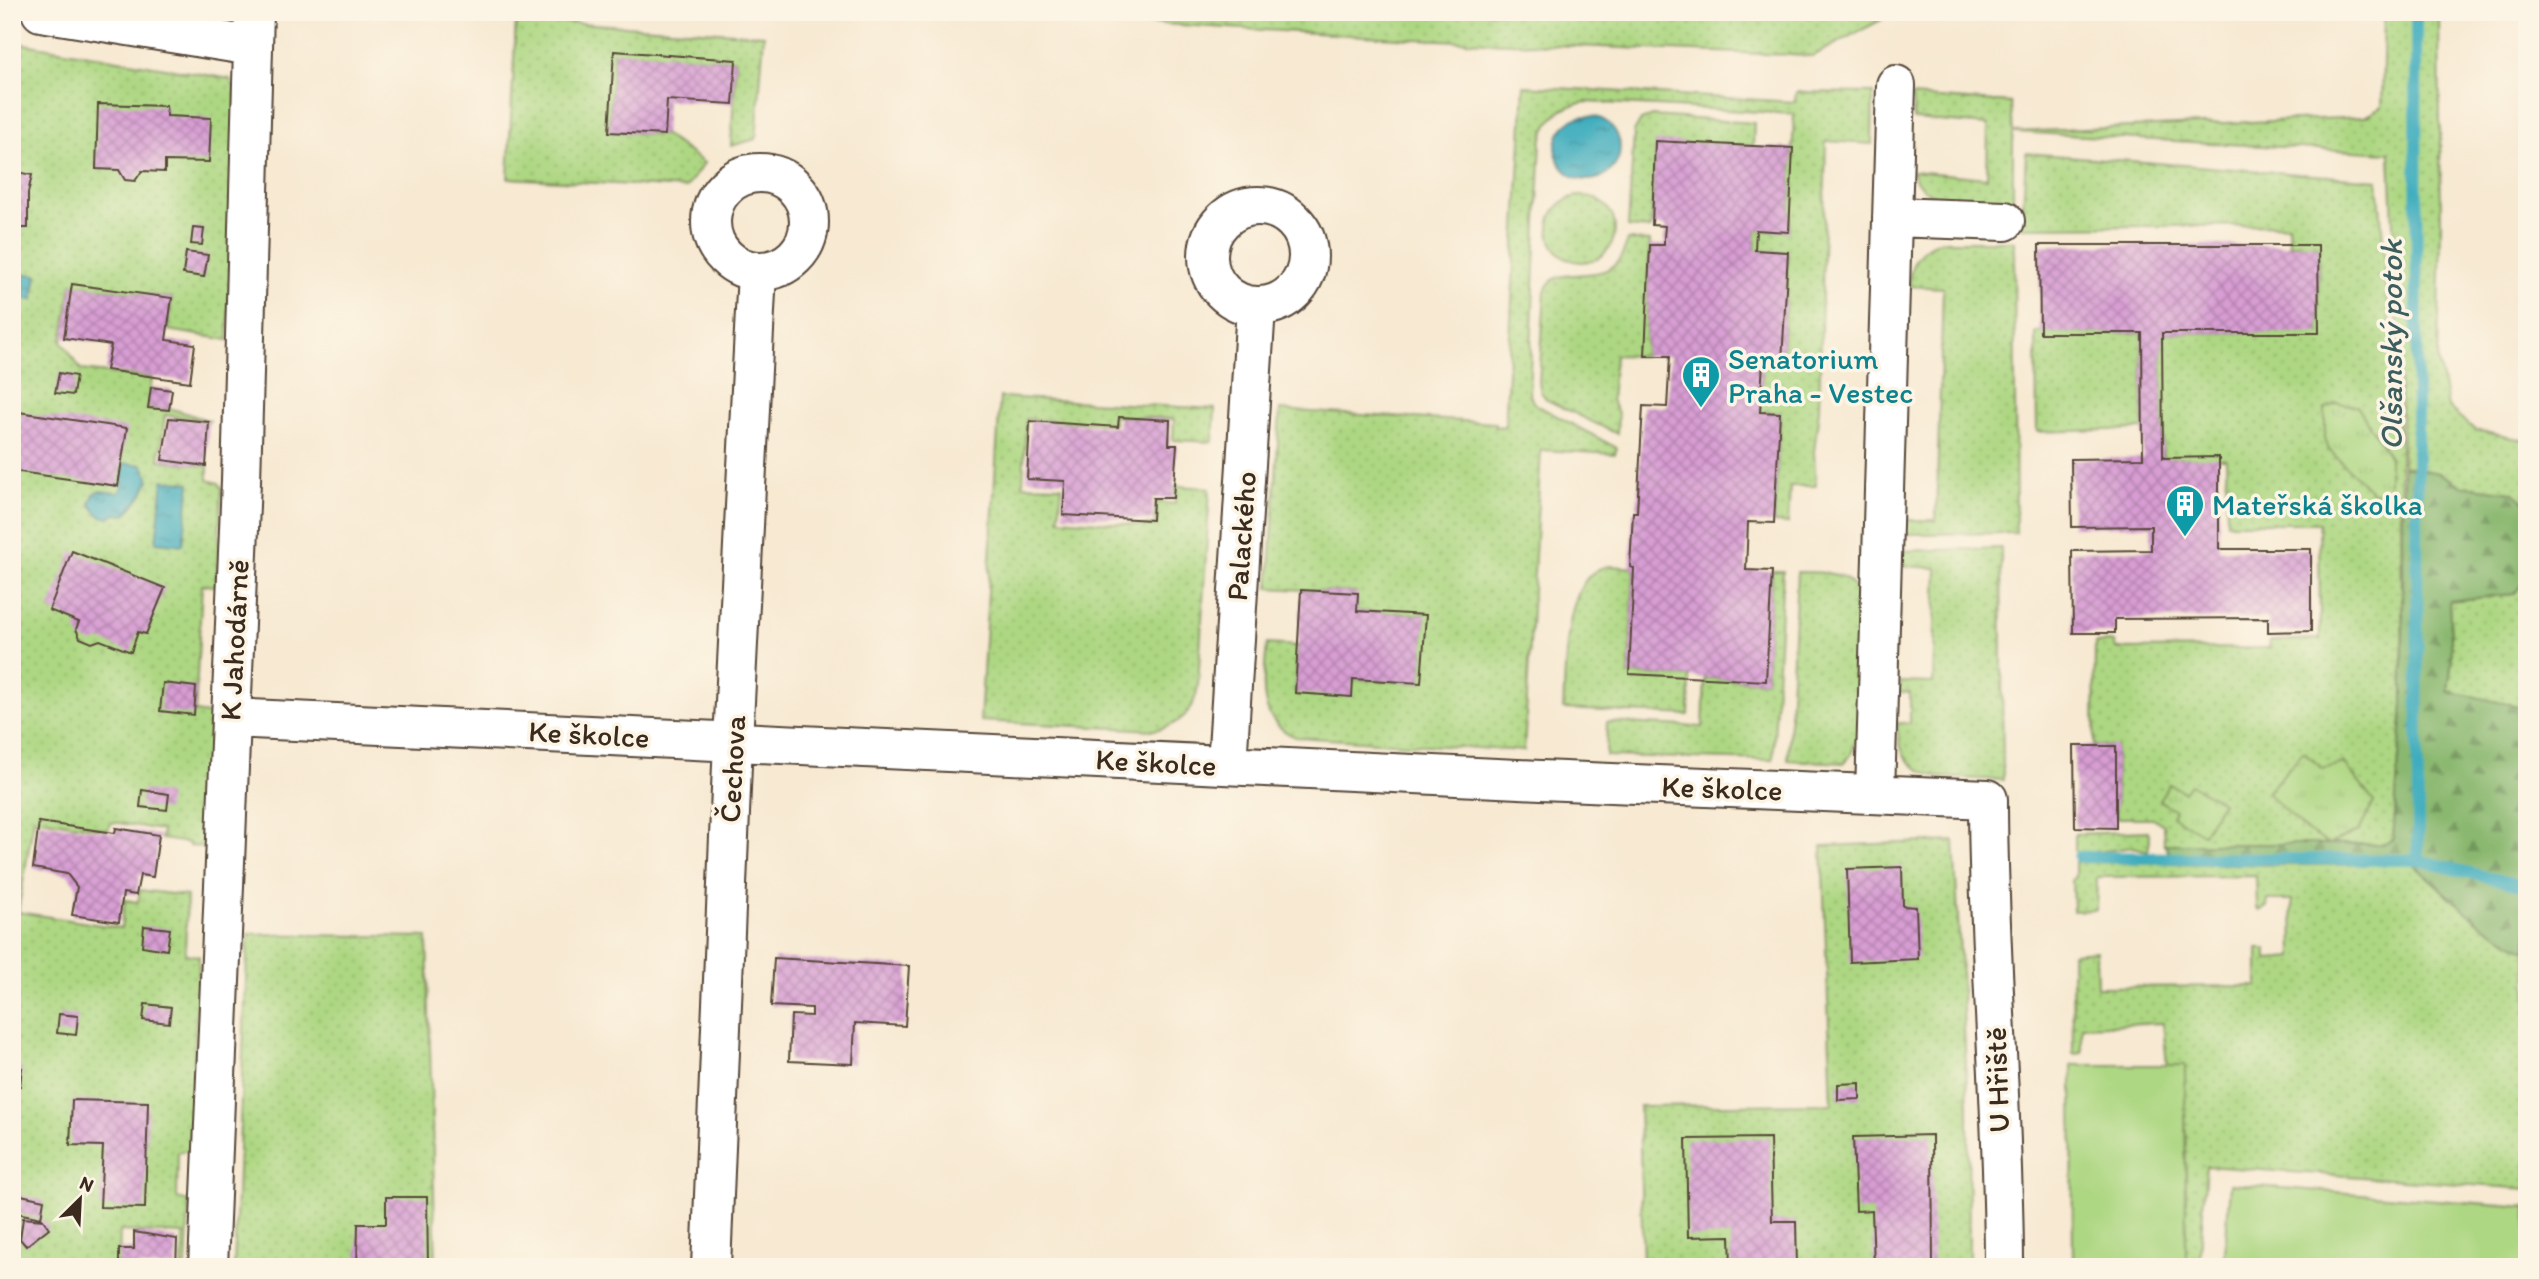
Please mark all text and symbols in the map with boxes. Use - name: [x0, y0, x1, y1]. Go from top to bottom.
- water label: Olšanský potok: [2372, 238, 2410, 450]
- place label: Senatorium Praha - Vestec: [1728, 340, 1913, 411]
- building icon: Senatorium Praha - Vestec: [1680, 354, 1722, 409]
- street label: Palackého: [1218, 470, 1264, 602]
- building icon: Mateřská školka: [2164, 483, 2206, 538]
- place label: Mateřská školka: [2212, 486, 2423, 523]
- street label: K Jahodárně: [211, 558, 257, 722]
- street label: Ke školce: [528, 712, 650, 756]
- street label: Čechova: [711, 714, 753, 824]
- street label: Ke školce: [1095, 740, 1217, 784]
- street label: Ke školce: [1661, 767, 1783, 809]
- street label: U Hřiště: [1977, 1026, 2017, 1134]
- north arrow: [46, 1164, 116, 1234]
- text: N: [76, 1171, 97, 1197]

